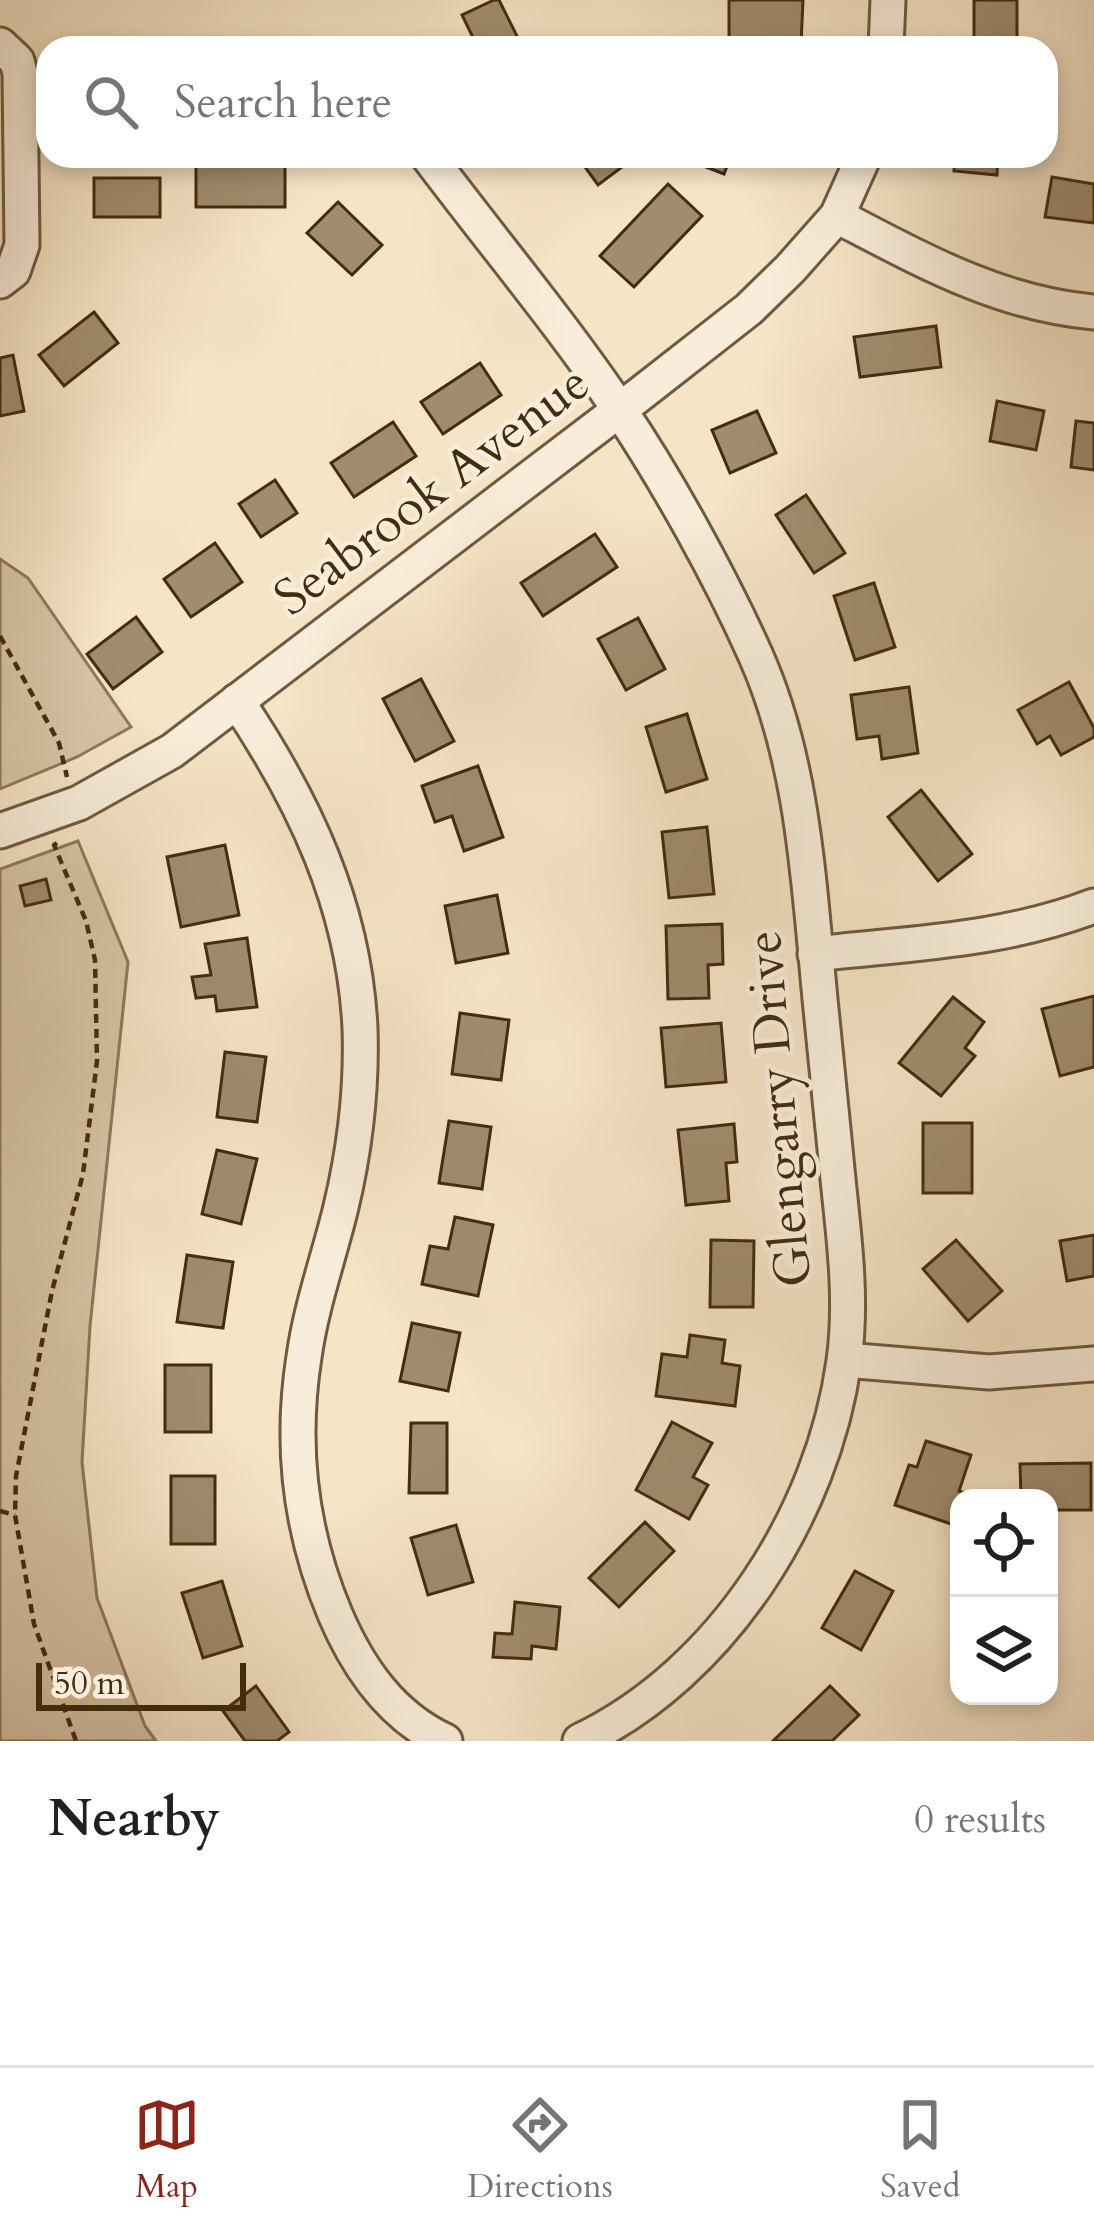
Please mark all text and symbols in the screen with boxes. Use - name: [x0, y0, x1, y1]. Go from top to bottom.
- search box: [36, 36, 1058, 168]
- icon: search: [78, 69, 144, 135]
- text: Search here: [174, 72, 392, 133]
- street label: Seabrook Avenue: [260, 349, 604, 632]
- street label: Glengarry Drive: [729, 928, 829, 1290]
- map controls: [950, 1489, 1058, 1705]
- button: locate: [950, 1489, 1058, 1597]
- button: layers: [950, 1597, 1058, 1705]
- scale bar: [36, 1657, 246, 1710]
- text: 50 m: [54, 1661, 125, 1706]
- text: Nearby: [48, 1784, 220, 1854]
- text: 0 results: [914, 1793, 1046, 1846]
- tab: Map: [134, 2092, 200, 2209]
- tab: Directions: [467, 2092, 613, 2209]
- tab: Saved: [880, 2092, 960, 2209]

